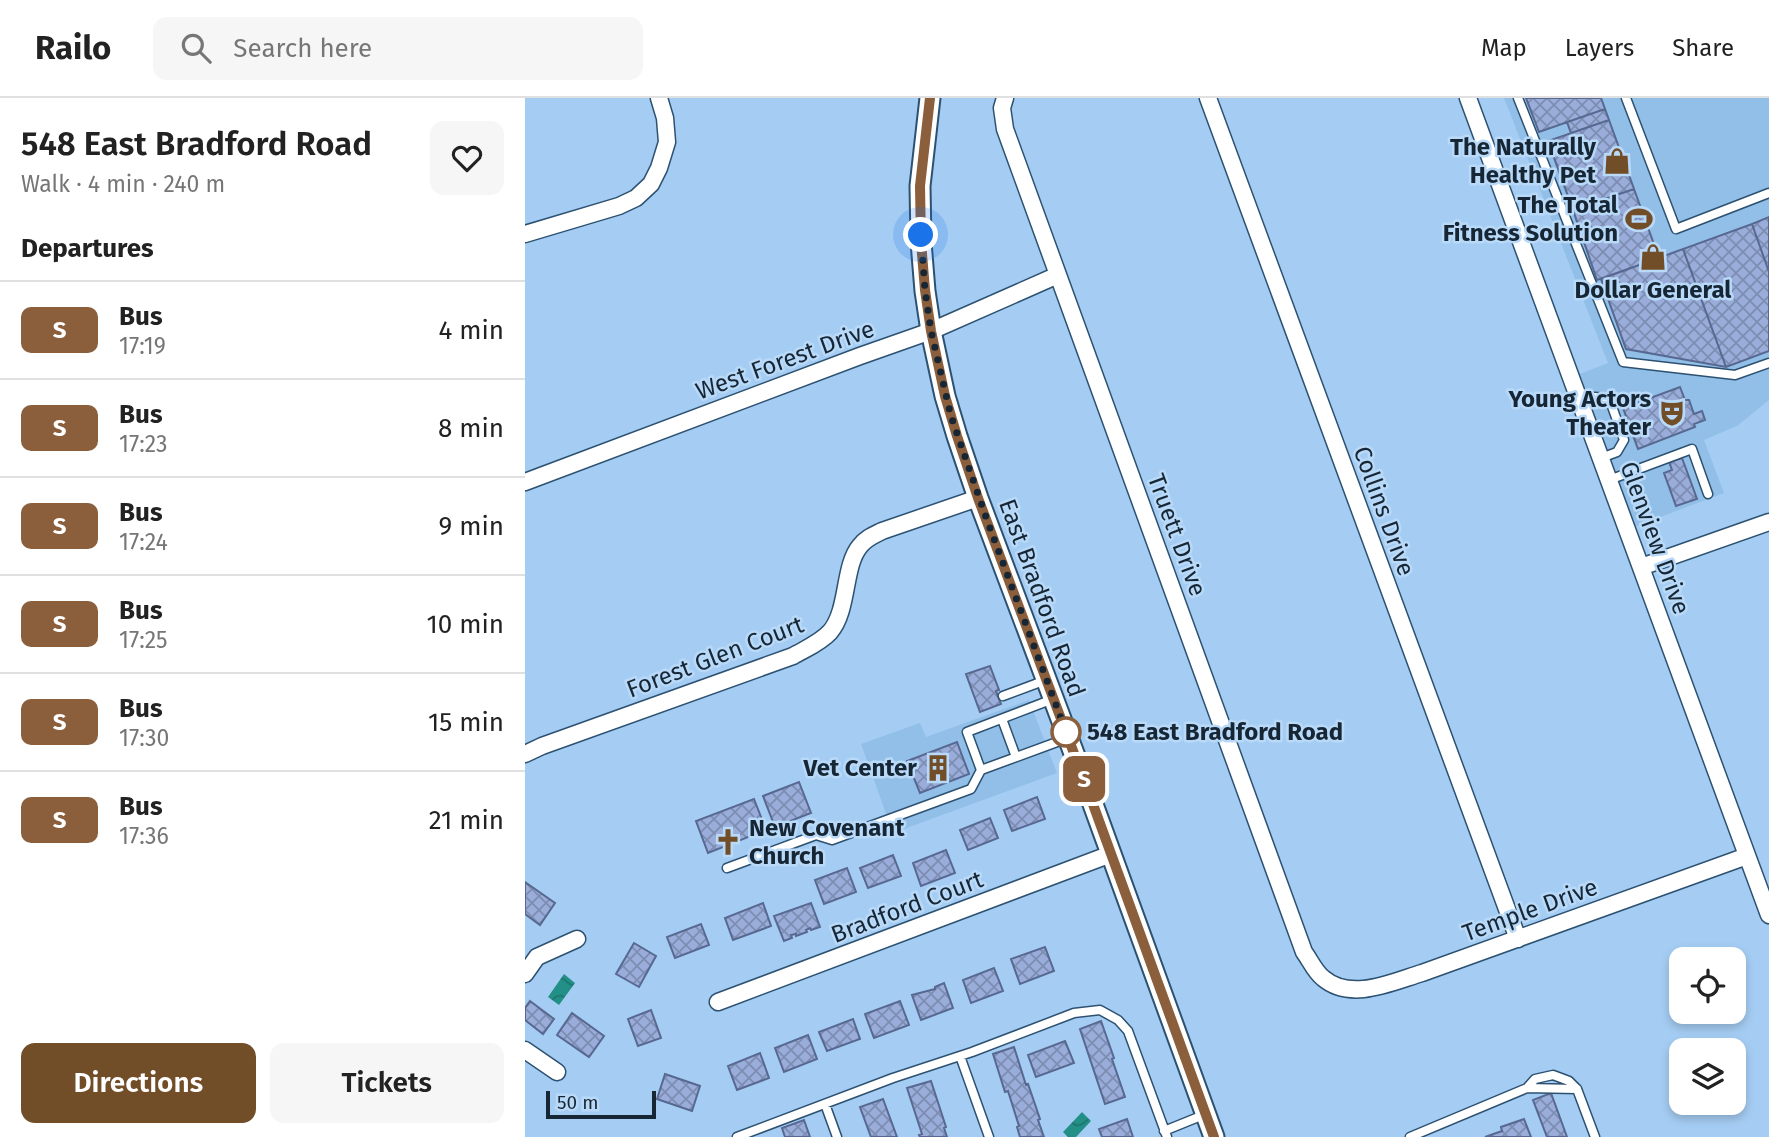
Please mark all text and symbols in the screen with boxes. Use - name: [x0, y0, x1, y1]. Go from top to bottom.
- search box: [153, 17, 643, 80]
- text: Railo: [35, 28, 111, 68]
- icon: search: [177, 29, 215, 67]
- text: Search here: [233, 33, 372, 64]
- text: Map: [1481, 34, 1527, 62]
- text: Layers: [1565, 34, 1634, 62]
- text: Share: [1672, 34, 1734, 62]
- button: heart: [430, 121, 504, 195]
- text: 548 East Bradford Road: [21, 124, 372, 164]
- place label: The Naturally Healthy Pet: [1450, 133, 1597, 189]
- shop icon: The Naturally Healthy Pet: [1602, 146, 1632, 176]
- text: Walk · 4 min · 240 m: [21, 170, 225, 198]
- place label: The Total Fitness Solution: [1443, 191, 1619, 247]
- sports icon: The Total Fitness Solution: [1624, 204, 1654, 234]
- your location: [903, 217, 938, 252]
- text: Departures: [21, 233, 154, 264]
- shop icon: Dollar General: [1638, 242, 1668, 272]
- place label: Dollar General: [1575, 276, 1732, 304]
- text: Bus: [119, 301, 162, 332]
- text: 4 min: [438, 315, 504, 346]
- street label: West Forest Drive: [692, 315, 878, 405]
- text: S: [53, 316, 66, 344]
- text: 17:19: [119, 332, 166, 360]
- place label: Young Actors Theater: [1507, 385, 1651, 441]
- theatre icon: Young Actors Theater: [1657, 398, 1687, 428]
- text: Bus: [119, 399, 162, 430]
- text: 8 min: [438, 413, 504, 444]
- text: S: [53, 414, 66, 442]
- text: 17:23: [119, 430, 167, 458]
- street label: Collins Drive: [1348, 442, 1420, 580]
- street label: Glenview Drive: [1614, 458, 1696, 618]
- street label: Truett Drive: [1142, 470, 1212, 600]
- street label: East Bradford Road: [993, 495, 1091, 701]
- text: Bus: [119, 497, 162, 528]
- text: 9 min: [439, 511, 504, 542]
- text: S: [53, 512, 66, 540]
- text: 17:24: [119, 528, 168, 556]
- text: Bus: [119, 595, 162, 626]
- text: 10 min: [426, 609, 504, 640]
- text: S: [53, 610, 66, 638]
- street label: Forest Glen Court: [623, 610, 808, 704]
- text: 17:25: [119, 626, 168, 654]
- text: Bus: [119, 693, 162, 724]
- text: 15 min: [428, 707, 504, 738]
- text: S: [53, 708, 66, 736]
- marker: 548 East Bradford Road: [1051, 717, 1081, 747]
- place label: 548 East Bradford Road: [1087, 718, 1343, 746]
- text: 17:30: [119, 724, 169, 752]
- building icon: Vet Center: [923, 753, 953, 783]
- place label: Vet Center: [803, 754, 917, 782]
- line badge: S: [1061, 756, 1107, 802]
- text: S: [1077, 765, 1091, 793]
- text: Bus: [119, 791, 162, 822]
- text: 21 min: [429, 805, 504, 836]
- text: S: [53, 806, 66, 834]
- place label: New Covenant Church: [749, 814, 905, 870]
- text: 17:36: [119, 822, 169, 850]
- church icon: New Covenant Church: [713, 827, 743, 857]
- street label: Bradford Court: [827, 865, 987, 949]
- street label: Temple Drive: [1459, 873, 1601, 947]
- map controls: [1669, 947, 1746, 1115]
- button: locate: [1669, 947, 1746, 1024]
- button: layers: [1669, 1038, 1746, 1115]
- button: Directions: [21, 1043, 256, 1123]
- button: Tickets: [270, 1043, 504, 1123]
- scale bar: [546, 1088, 656, 1120]
- text: 50 m: [557, 1091, 598, 1114]

